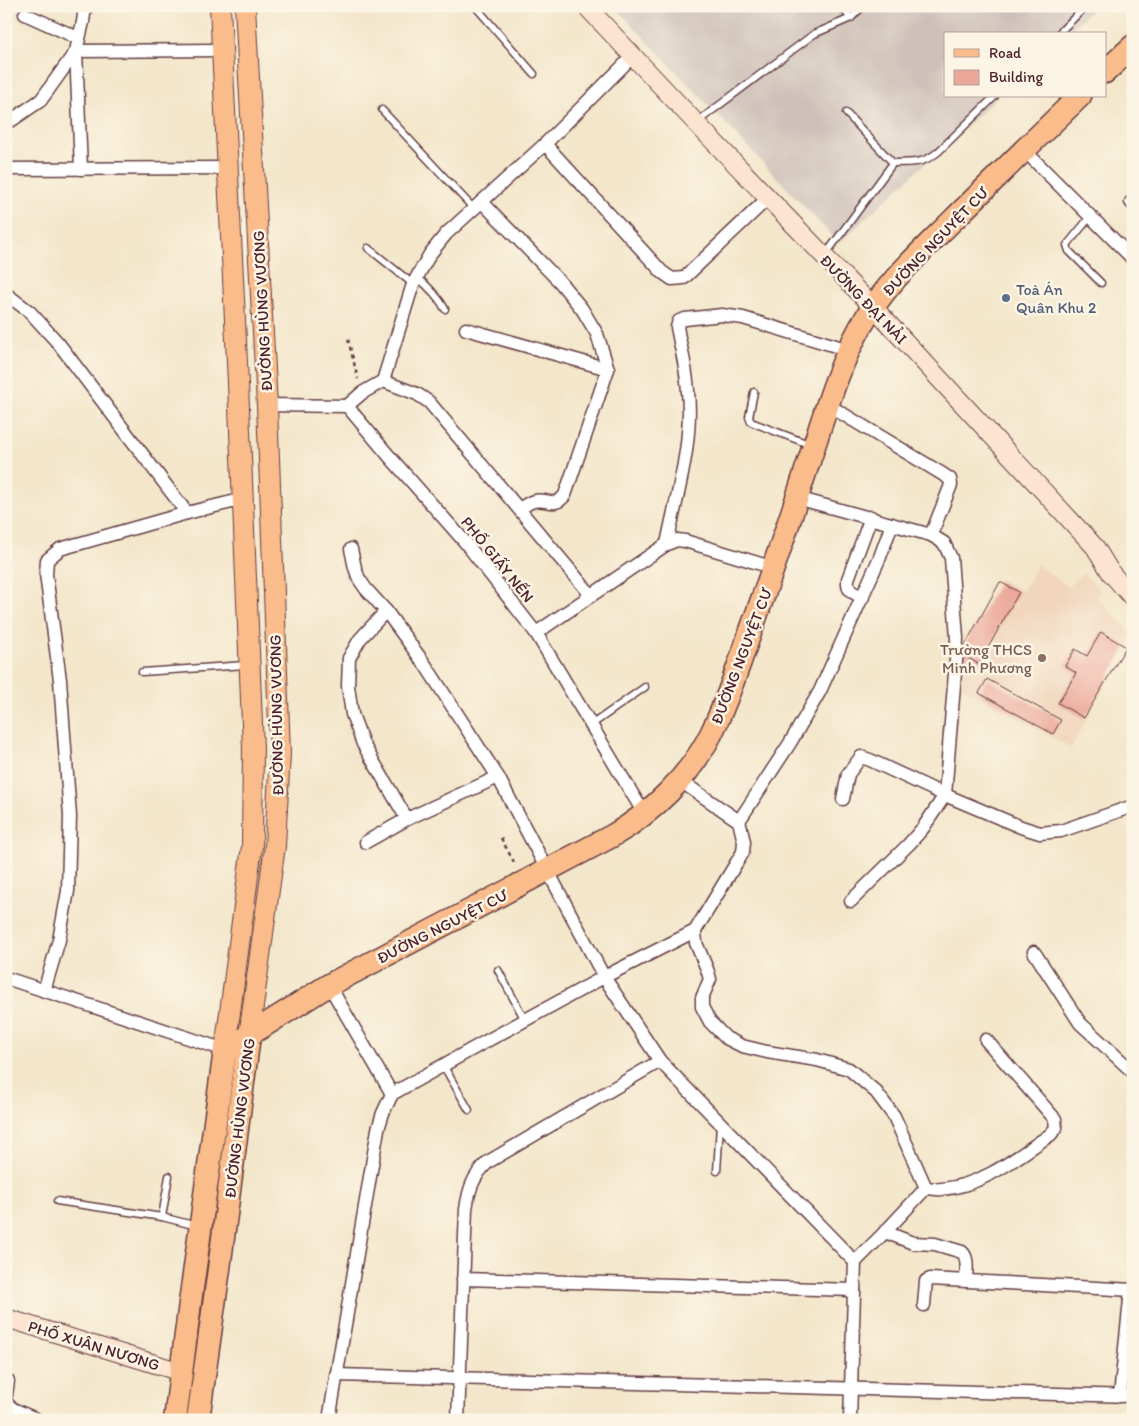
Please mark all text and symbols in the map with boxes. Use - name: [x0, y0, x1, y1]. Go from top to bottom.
- legend: [944, 32, 1106, 98]
- text: Road: [989, 44, 1022, 62]
- text: Building: [989, 68, 1043, 86]
- street label: ĐƯỜNG NGUYỆT CƯ: [878, 183, 993, 300]
- street label: ĐƯỜNG HÙNG VƯƠNG: [249, 230, 276, 392]
- street label: ĐƯỜNG ĐẠI NẢI: [816, 251, 911, 348]
- place label: Toà Án Quân Khu 2: [1016, 280, 1097, 317]
- marker: Toà Án Quân Khu 2: [1000, 292, 1012, 304]
- street label: PHỐ GIẤY NẾN: [457, 513, 538, 606]
- street label: ĐƯỜNG NGUYỆT CƯ: [707, 585, 776, 727]
- street label: ĐƯỜNG HÙNG VƯƠNG: [266, 634, 287, 796]
- place label: Trường THCS Minh Phương: [940, 640, 1033, 677]
- marker: Trường THCS Minh Phương: [1036, 652, 1048, 664]
- street label: ĐƯỜNG NGUYỆT CƯ: [374, 885, 511, 968]
- street label: ĐƯỜNG HÙNG VƯƠNG: [220, 1037, 259, 1199]
- street label: PHỐ XUÂN NƯƠNG: [26, 1316, 162, 1375]

